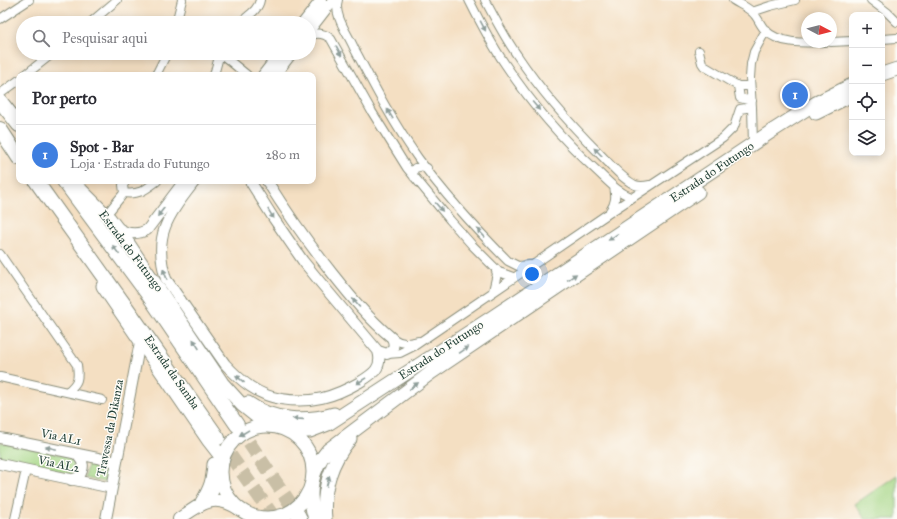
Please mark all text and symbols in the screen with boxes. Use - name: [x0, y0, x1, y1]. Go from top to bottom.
- north arrow: [801, 12, 837, 48]
- map controls: [849, 12, 885, 156]
- button: +: [849, 12, 885, 48]
- search box: [16, 16, 316, 60]
- one-way arrow: [480, 20, 486, 32]
- icon: search: [30, 27, 52, 49]
- text: Pesquisar aqui: [62, 29, 148, 47]
- one-way arrow: [336, 46, 342, 57]
- button: −: [849, 48, 885, 84]
- pin: 1: [782, 80, 808, 110]
- button: locate: [849, 84, 885, 120]
- text: Por perto: [32, 88, 97, 109]
- one-way arrow: [532, 101, 541, 111]
- one-way arrow: [386, 108, 393, 120]
- button: layers: [849, 120, 885, 156]
- text: Spot - Bar: [70, 138, 134, 156]
- street label: Estrada do Futungo: [667, 139, 757, 206]
- text: 1: [42, 147, 48, 163]
- text: 280 m: [265, 147, 300, 163]
- one-way arrow: [593, 147, 603, 157]
- text: Loja · Estrada do Futungo: [70, 156, 210, 172]
- one-way arrow: [434, 202, 443, 213]
- one-way arrow: [157, 207, 165, 218]
- street label: Estrada do Futungo: [95, 208, 166, 295]
- one-way arrow: [267, 209, 275, 219]
- one-way arrow: [477, 228, 486, 238]
- one-way arrow: [608, 233, 618, 241]
- one-way arrow: [111, 245, 120, 256]
- your location: [522, 264, 542, 284]
- one-way arrow: [162, 268, 168, 280]
- one-way arrow: [567, 273, 577, 281]
- one-way arrow: [351, 297, 360, 308]
- street label: Estrada do Futungo: [396, 317, 487, 383]
- street label: Estrada da Samba: [141, 332, 203, 412]
- one-way arrow: [192, 338, 199, 350]
- one-way arrow: [459, 347, 470, 354]
- one-way arrow: [235, 375, 246, 384]
- street label: Travessa da Dikanza: [94, 377, 126, 478]
- one-way arrow: [356, 377, 366, 385]
- one-way arrow: [408, 382, 419, 390]
- one-way arrow: [292, 415, 304, 422]
- street label: Via AL1: [39, 426, 83, 448]
- one-way arrow: [238, 429, 250, 436]
- one-way arrow: [45, 445, 58, 451]
- street label: Via AL2: [36, 453, 81, 475]
- one-way arrow: [325, 474, 331, 486]

